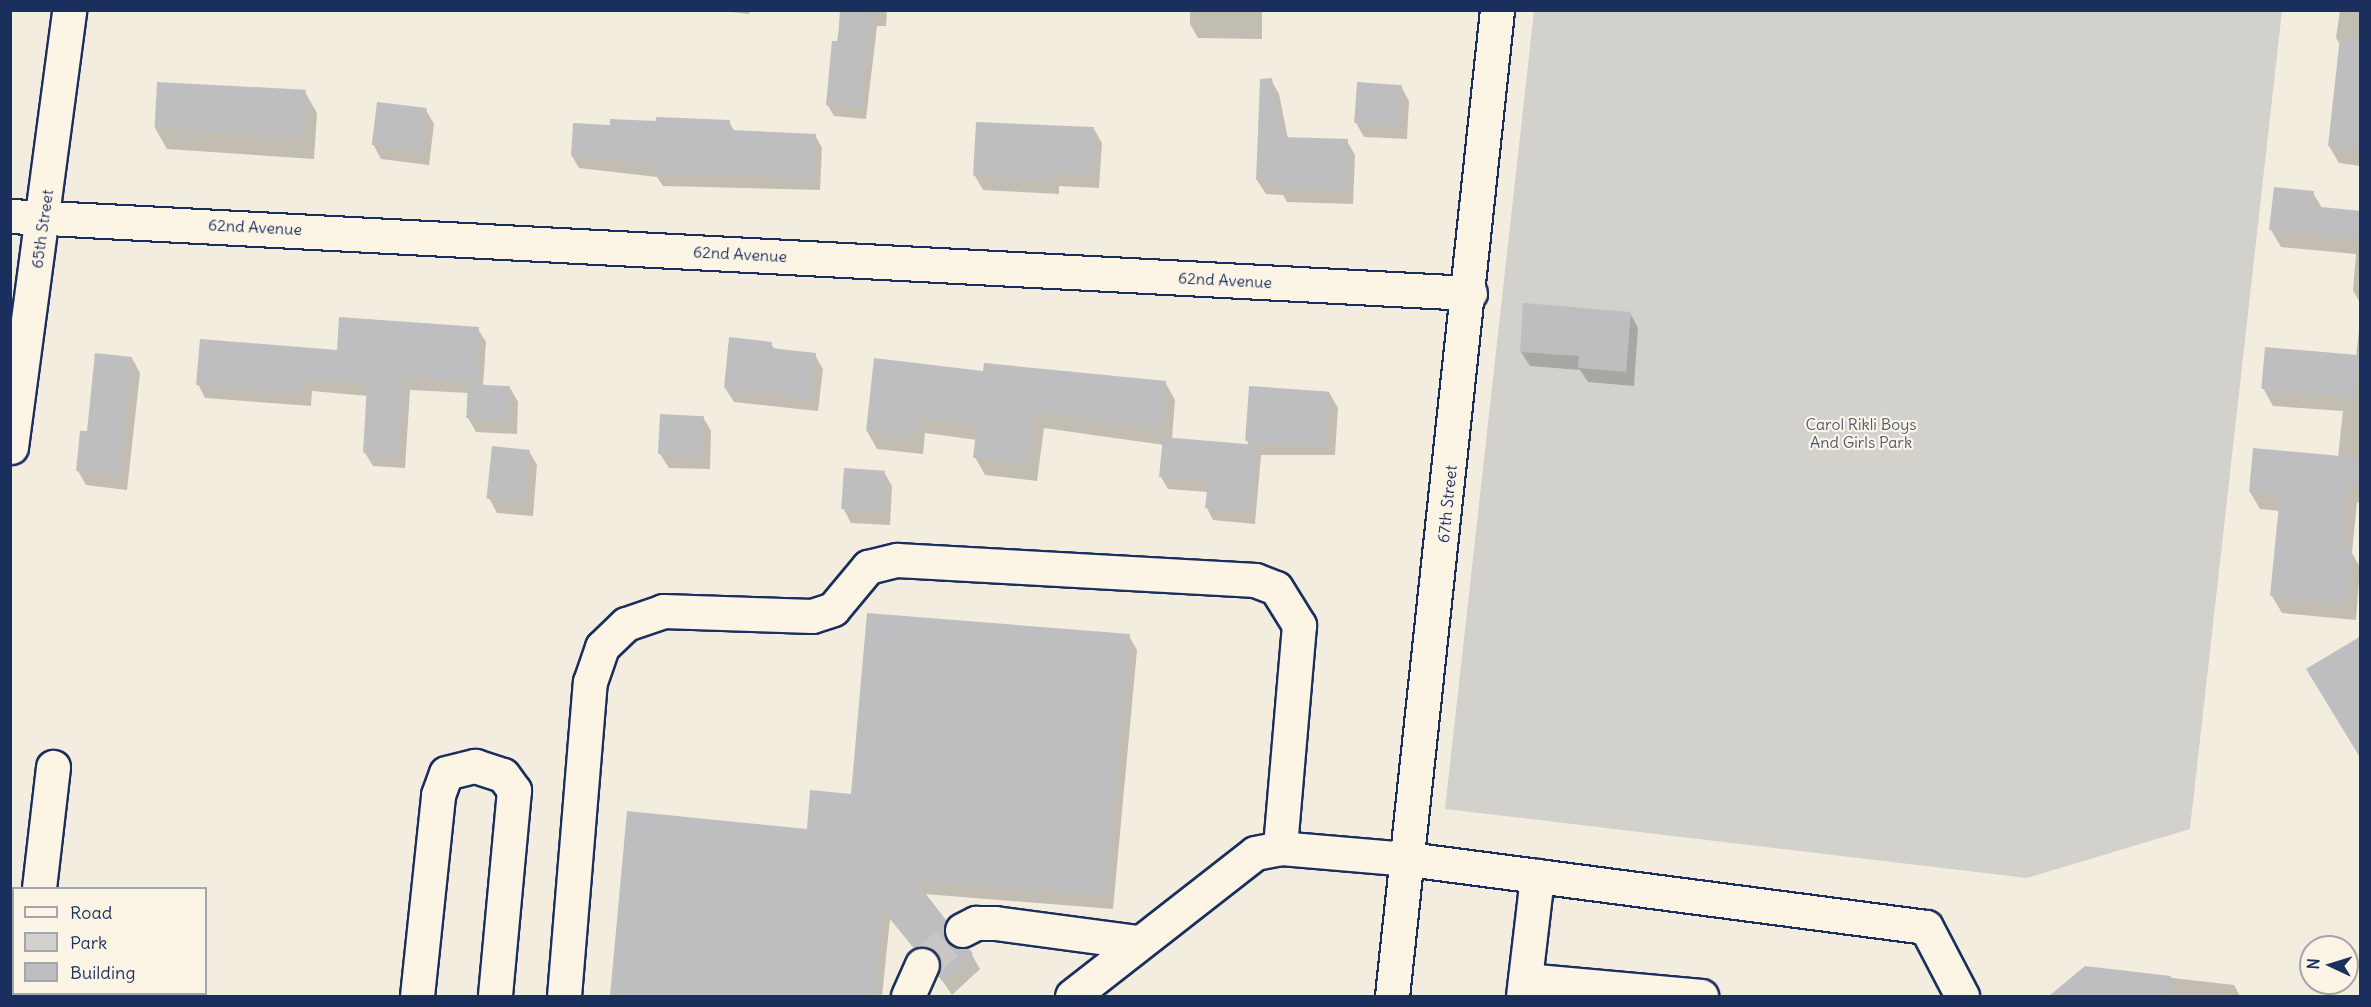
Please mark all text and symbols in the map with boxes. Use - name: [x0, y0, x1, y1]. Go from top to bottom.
- street label: 65th Street: [27, 188, 57, 270]
- street label: 62nd Avenue: [208, 215, 302, 239]
- street label: 62nd Avenue: [693, 242, 787, 266]
- street label: 62nd Avenue: [1178, 268, 1272, 292]
- park label: Carol Rikli Boys And Girls Park: [1805, 414, 1917, 452]
- street label: 67th Street: [1433, 464, 1461, 544]
- legend: [12, 887, 207, 995]
- text: Road: [70, 901, 112, 924]
- text: Park: [70, 931, 107, 954]
- north arrow: [2299, 935, 2359, 995]
- text: N: [2303, 958, 2323, 970]
- text: Building: [70, 961, 135, 984]

